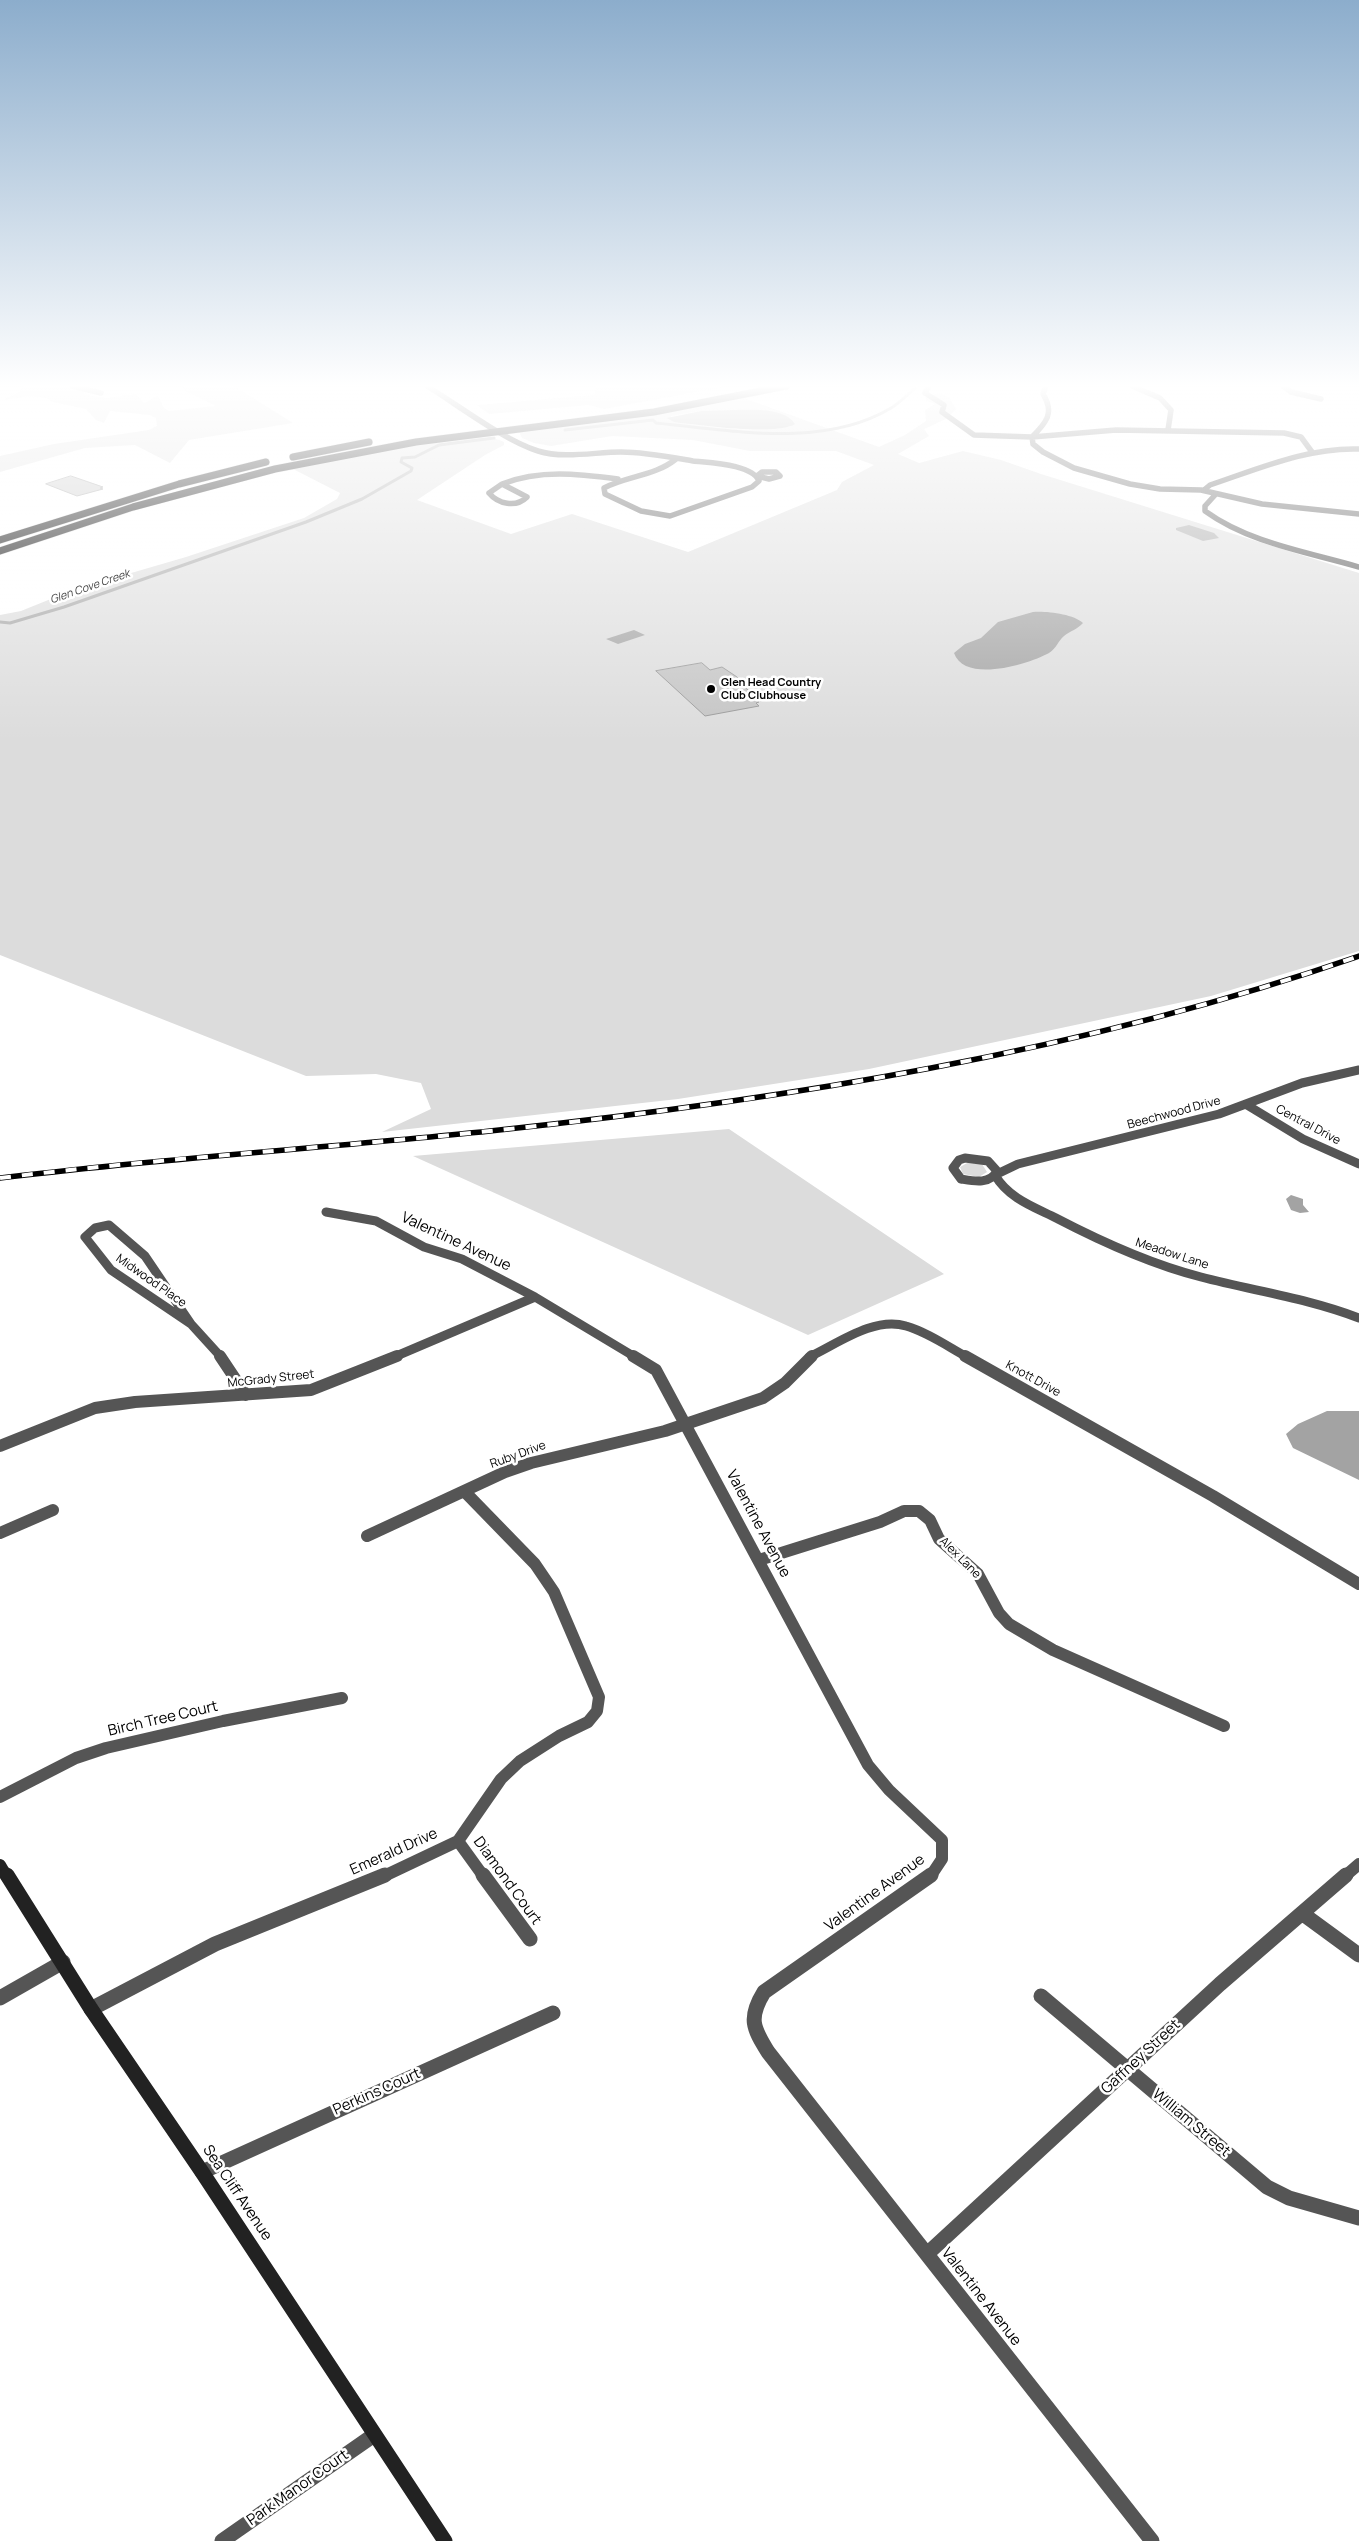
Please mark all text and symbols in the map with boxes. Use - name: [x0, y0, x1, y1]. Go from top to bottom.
- water label: Glen Cove Creek: [48, 567, 132, 607]
- place label: Glen Head Country Club Clubhouse: [721, 676, 821, 702]
- marker: Glen Head Country Club Clubhouse: [705, 683, 717, 695]
- street label: Beechwood Drive: [1126, 1094, 1222, 1132]
- street label: Central Drive: [1273, 1102, 1343, 1148]
- street label: Valentine Avenue: [398, 1209, 514, 1275]
- street label: Meadow Lane: [1134, 1235, 1210, 1273]
- street label: Midwood Place: [113, 1251, 189, 1311]
- street label: Knott Drive: [1003, 1358, 1063, 1400]
- street label: McGrady Street: [227, 1367, 315, 1391]
- street label: Ruby Drive: [488, 1438, 548, 1472]
- street label: Valentine Avenue: [722, 1467, 794, 1581]
- street label: Alex Lane: [936, 1534, 984, 1582]
- street label: Birch Tree Court: [106, 1698, 220, 1740]
- street label: Emerald Drive: [347, 1825, 441, 1879]
- street label: Diamond Court: [469, 1834, 545, 1928]
- street label: Valentine Avenue: [822, 1851, 928, 1935]
- street label: Gaffney Street: [1098, 2016, 1184, 2098]
- street label: Perkins Court: [330, 2065, 424, 2119]
- street label: William Street: [1149, 2085, 1233, 2161]
- street label: Sea Cliff Avenue: [198, 2142, 276, 2244]
- street label: Valentine Avenue: [937, 2245, 1025, 2349]
- street label: Park Manor Court: [244, 2446, 352, 2530]

